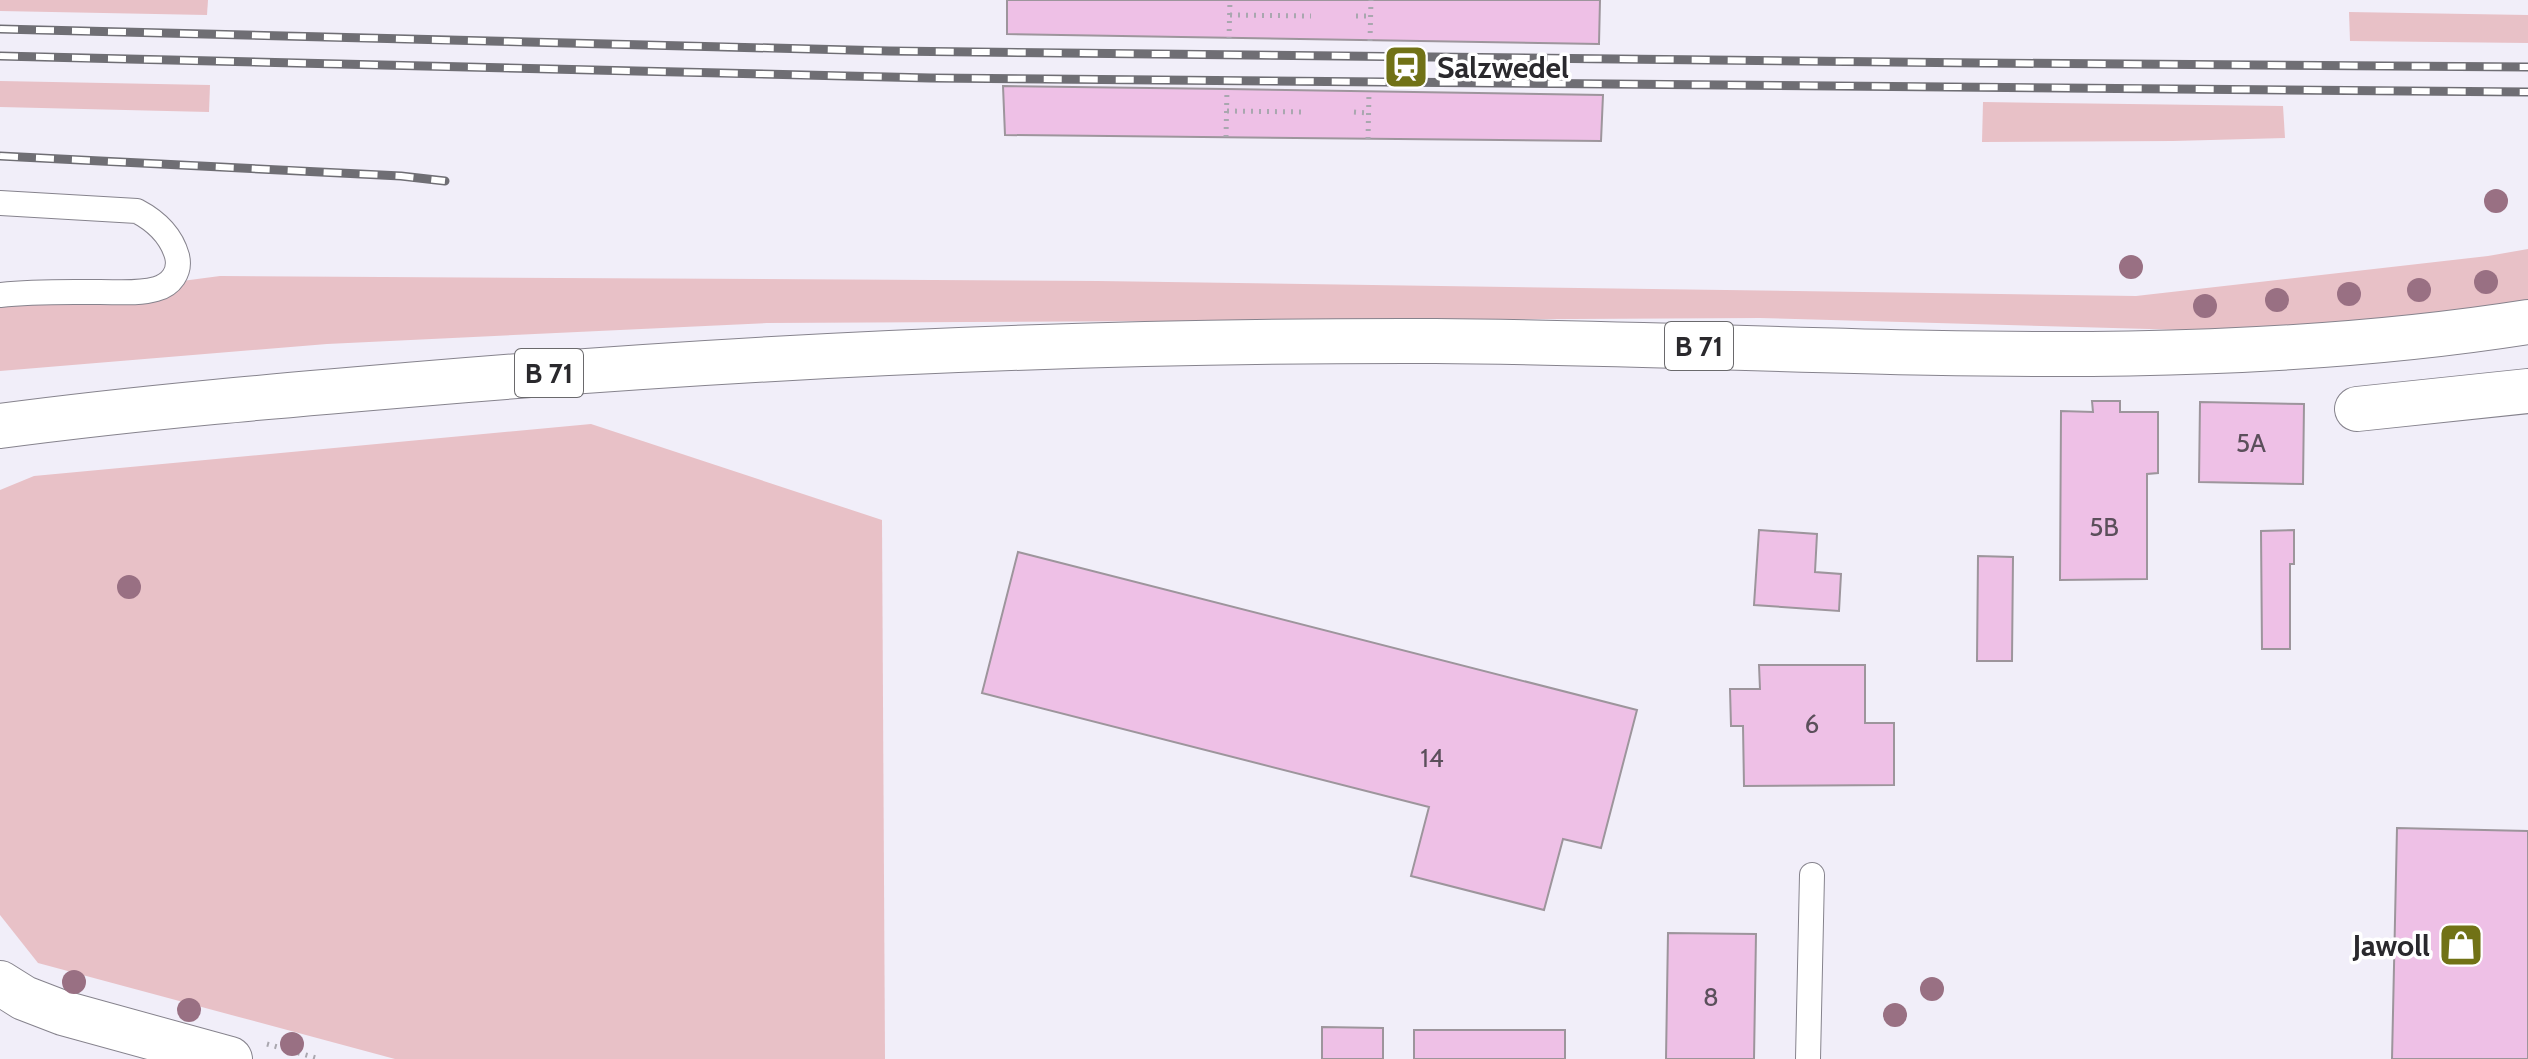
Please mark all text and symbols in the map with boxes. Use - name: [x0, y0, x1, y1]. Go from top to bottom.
- station icon: Salzwedel: [1382, 43, 1430, 91]
- place label: Salzwedel: [1437, 49, 1569, 86]
- road number: B 71: [1665, 322, 1733, 370]
- road number: B 71: [515, 349, 583, 397]
- house number: 5A: [2236, 427, 2266, 459]
- house number: 5B: [2089, 511, 2119, 543]
- house number: 6: [1805, 708, 1819, 740]
- house number: 14: [1420, 742, 1444, 774]
- shop icon: Jawoll: [2437, 921, 2485, 969]
- place label: Jawoll: [2352, 927, 2430, 964]
- house number: 8: [1703, 981, 1719, 1013]

